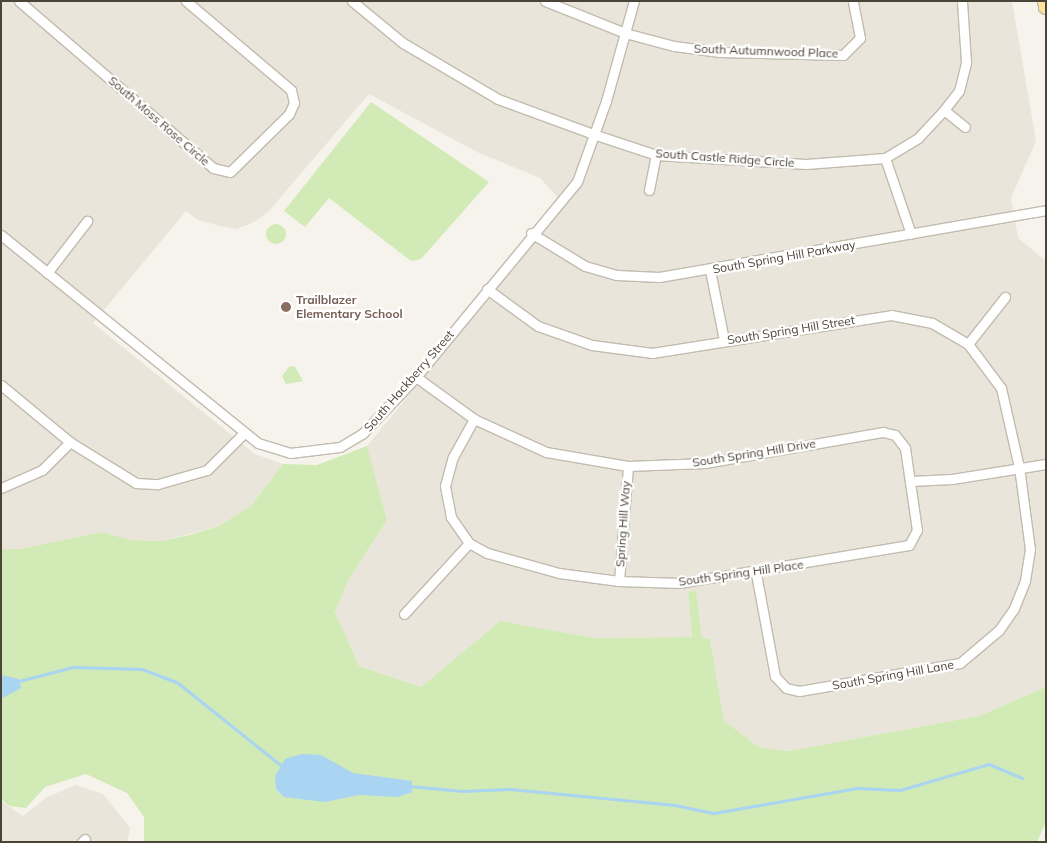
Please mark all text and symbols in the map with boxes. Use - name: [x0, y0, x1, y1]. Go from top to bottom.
- street label: South Autumnwood Place: [694, 41, 838, 61]
- street label: South Moss Rose Circle: [106, 73, 212, 169]
- street label: South Castle Ridge Circle: [655, 146, 795, 170]
- street label: South Spring Hill Parkway: [712, 237, 856, 277]
- place label: Trailblazer Elementary School: [296, 293, 403, 321]
- marker: Trailblazer Elementary School: [280, 301, 292, 313]
- street label: South Spring Hill Street: [726, 313, 856, 347]
- street label: South Hackberry Street: [361, 327, 457, 435]
- street label: South Spring Hill Drive: [691, 436, 817, 470]
- street label: Spring Hill Way: [613, 480, 633, 568]
- street label: South Spring Hill Place: [678, 557, 804, 589]
- street label: South Spring Hill Lane: [831, 657, 955, 693]

